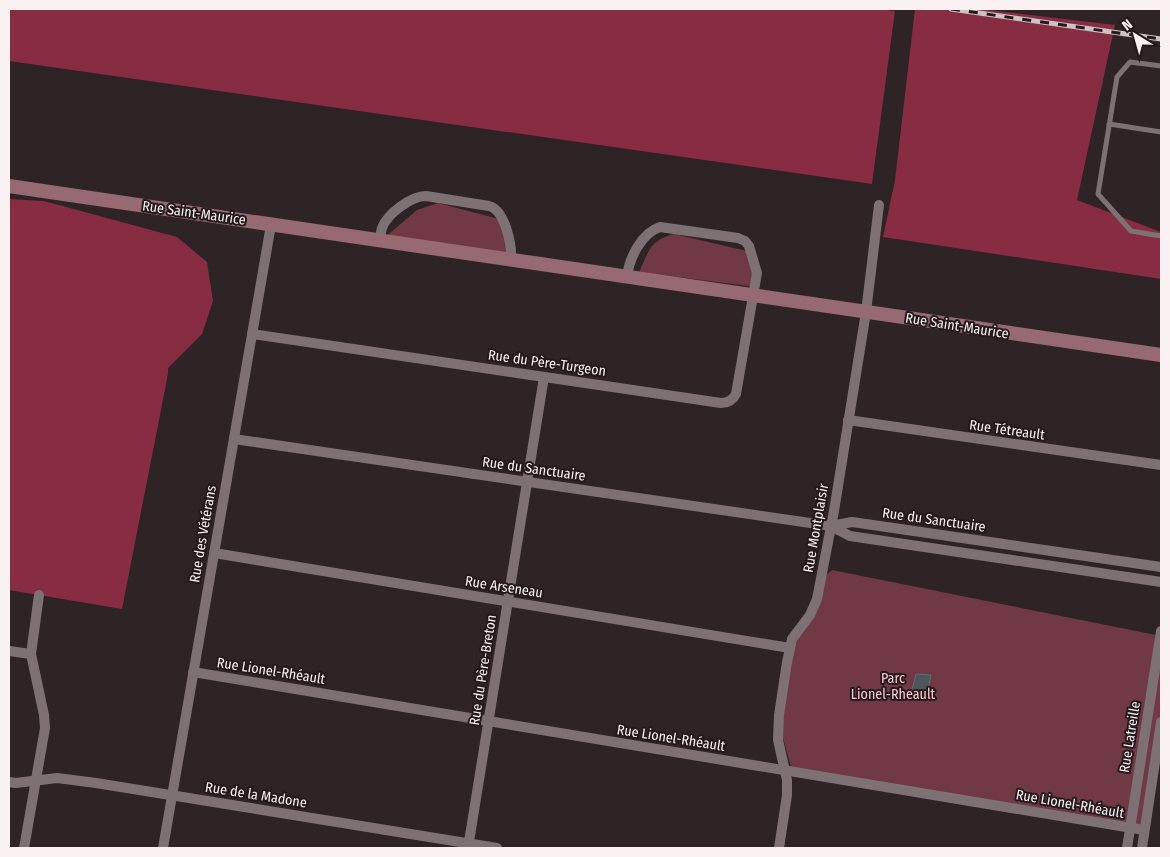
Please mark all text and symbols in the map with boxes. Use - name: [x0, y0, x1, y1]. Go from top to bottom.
- north arrow: [1110, 10, 1160, 60]
- text: N: [1119, 16, 1136, 34]
- street label: Rue Saint-Maurice: [141, 197, 247, 229]
- street label: Rue Saint-Maurice: [904, 309, 1010, 343]
- street label: Rue du Père-Turgeon: [487, 346, 607, 380]
- street label: Rue Tétreault: [968, 416, 1046, 444]
- street label: Rue du Sanctuaire: [481, 453, 587, 485]
- street label: Rue Montplaisir: [800, 482, 832, 574]
- street label: Rue des Vétérans: [186, 484, 220, 584]
- street label: Rue du Sanctuaire: [881, 504, 987, 536]
- street label: Rue Arseneau: [464, 572, 544, 602]
- street label: Rue du Père-Breton: [466, 613, 500, 727]
- street label: Rue Lionel-Rhéault: [216, 654, 327, 688]
- park label: Parc Lionel-Rheault: [851, 670, 936, 703]
- street label: Rue Latreille: [1116, 700, 1144, 774]
- street label: Rue Lionel-Rhéault: [616, 721, 727, 755]
- street label: Rue de la Madone: [204, 779, 308, 811]
- street label: Rue Lionel-Rhéault: [1015, 786, 1126, 822]

